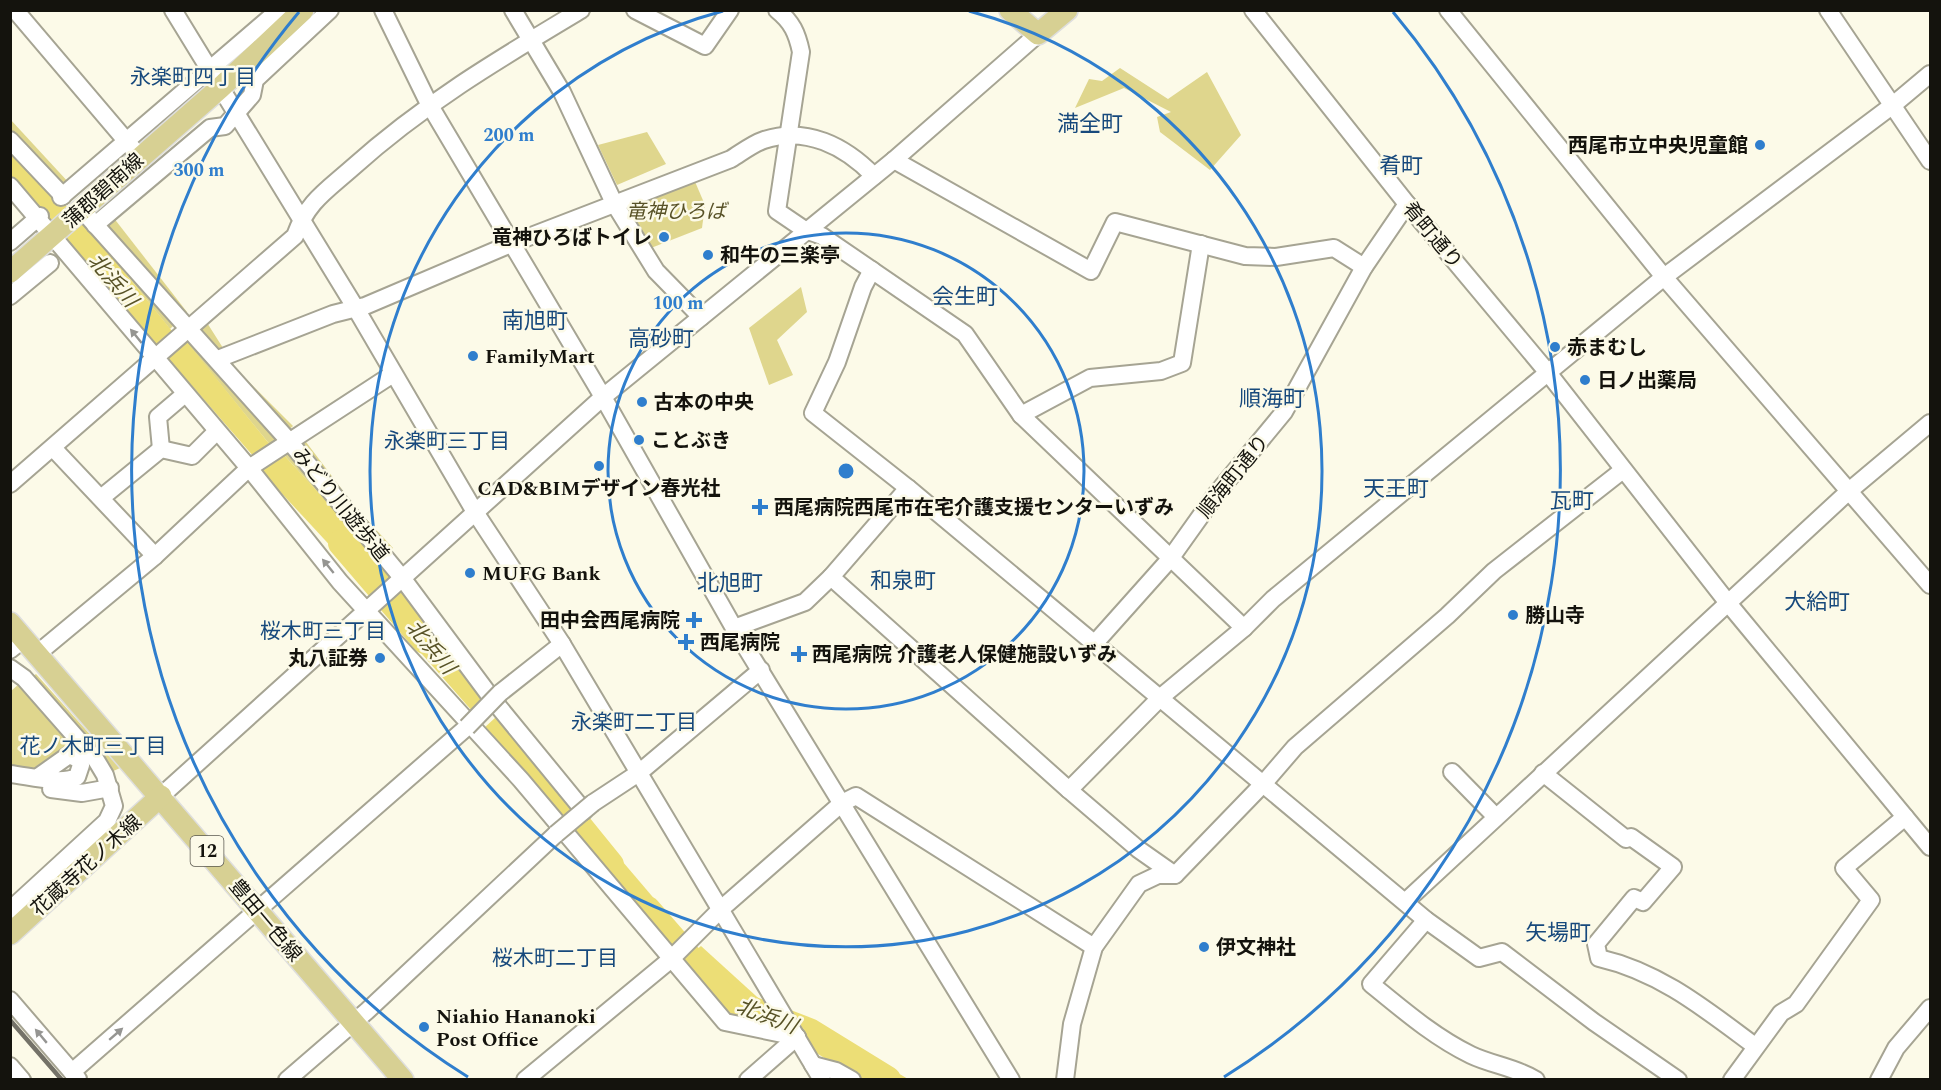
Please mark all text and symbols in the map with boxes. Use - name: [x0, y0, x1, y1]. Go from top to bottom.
- district label: 永楽町四丁目: [130, 62, 256, 94]
- district label: 満全町: [1057, 108, 1123, 141]
- text: 200 m: [483, 122, 535, 149]
- place label: 西尾市立中央児童館: [1568, 131, 1748, 161]
- marker: 西尾市立中央児童館: [1753, 138, 1767, 152]
- street label: 蒲郡碧南線: [56, 146, 151, 235]
- district label: 肴町: [1379, 150, 1423, 183]
- text: 300 m: [173, 157, 225, 184]
- street label: 肴町通り: [1395, 195, 1469, 276]
- park label: 竜神ひろば: [626, 197, 729, 227]
- place label: 竜神ひろばトイレ: [492, 223, 652, 253]
- marker: 竜神ひろばトイレ: [657, 230, 671, 244]
- place label: 和牛の三楽亭: [720, 241, 840, 271]
- water label: 北浜川: [80, 246, 146, 316]
- marker: 和牛の三楽亭: [701, 248, 715, 262]
- district label: 会生町: [932, 281, 998, 314]
- text: 100 m: [652, 290, 704, 317]
- district label: 南旭町: [502, 305, 568, 338]
- district label: 高砂町: [628, 323, 694, 356]
- one-way arrow: [129, 328, 142, 344]
- place label: 赤まむし: [1567, 333, 1647, 363]
- marker: 赤まむし: [1548, 340, 1562, 354]
- place label: FamilyMart: [485, 342, 595, 372]
- marker: FamilyMart: [466, 349, 480, 363]
- place label: 日ノ出薬局: [1597, 366, 1697, 396]
- marker: 日ノ出薬局: [1578, 373, 1592, 387]
- district label: 順海町: [1239, 383, 1305, 416]
- place label: 古本の中央: [654, 388, 754, 418]
- marker: 古本の中央: [635, 395, 649, 409]
- district label: 永楽町三丁目: [384, 426, 510, 458]
- place label: ことぶき: [651, 426, 731, 456]
- street label: 順海町通り: [1191, 428, 1277, 525]
- marker: ことぶき: [632, 433, 646, 447]
- street label: みどり川遊歩道: [285, 441, 396, 568]
- marker: CAD&BIMデザイン春光社: [592, 459, 606, 473]
- centre of rings: [836, 461, 856, 481]
- district label: 天王町: [1363, 473, 1429, 506]
- place label: CAD&BIMデザイン春光社: [477, 474, 721, 504]
- district label: 瓦町: [1550, 485, 1594, 518]
- place label: 西尾病院西尾市在宅介護支援センターいずみ: [774, 493, 1174, 523]
- marker: 西尾病院西尾市在宅介護支援センターいずみ: [751, 498, 769, 516]
- one-way arrow: [322, 559, 334, 574]
- place label: MUFG Bank: [482, 559, 600, 589]
- district label: 和泉町: [870, 565, 936, 598]
- marker: MUFG Bank: [463, 566, 477, 580]
- district label: 北旭町: [697, 567, 763, 600]
- district label: 大給町: [1784, 586, 1850, 619]
- place label: 勝山寺: [1525, 601, 1585, 631]
- place label: 田中会西尾病院: [540, 606, 680, 636]
- marker: 勝山寺: [1506, 608, 1520, 622]
- marker: 田中会西尾病院: [685, 611, 703, 629]
- water label: 北浜川: [398, 613, 464, 684]
- district label: 桜木町三丁目: [260, 616, 386, 648]
- place label: 西尾病院: [700, 628, 780, 658]
- marker: 西尾病院: [677, 633, 695, 651]
- place label: 西尾病院 介護老人保健施設いずみ: [812, 640, 1117, 670]
- place label: 丸八証券: [288, 644, 368, 674]
- marker: 西尾病院 介護老人保健施設いずみ: [790, 645, 808, 663]
- marker: 丸八証券: [373, 651, 387, 665]
- district label: 永楽町二丁目: [571, 707, 697, 739]
- district label: 花ノ木町三丁目: [20, 731, 167, 763]
- street label: 花蔵寺花ノ木線: [25, 808, 149, 924]
- road number: 12: [190, 836, 224, 866]
- street label: 豊田一色線: [222, 873, 309, 969]
- district label: 矢場町: [1525, 917, 1591, 950]
- place label: 伊文神社: [1216, 933, 1296, 963]
- marker: 伊文神社: [1197, 940, 1211, 954]
- district label: 桜木町二丁目: [492, 943, 618, 975]
- water label: 北浜川: [731, 991, 804, 1044]
- place label: Niahio Hananoki Post Office: [436, 1002, 596, 1055]
- marker: Niahio Hananoki Post Office: [417, 1020, 431, 1034]
- one-way arrow: [108, 1028, 123, 1041]
- one-way arrow: [35, 1029, 48, 1044]

